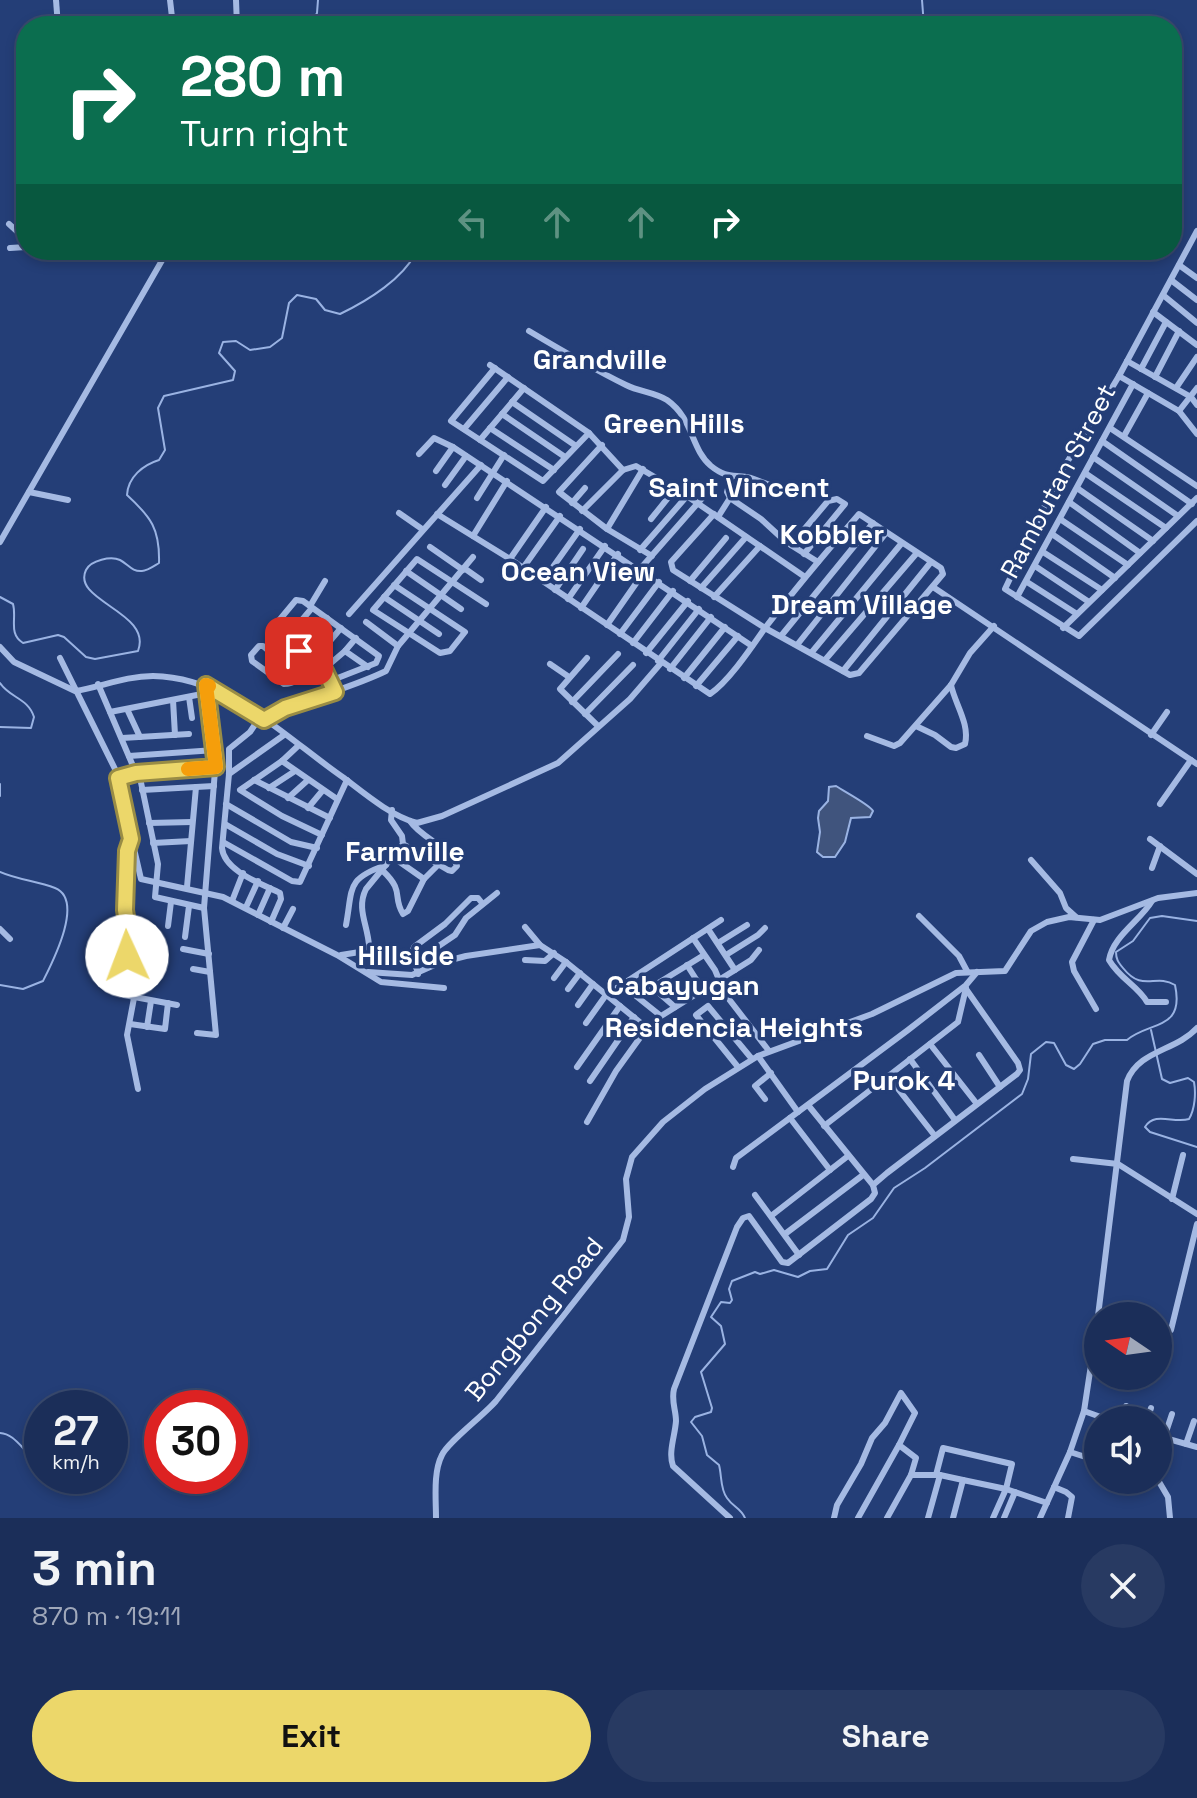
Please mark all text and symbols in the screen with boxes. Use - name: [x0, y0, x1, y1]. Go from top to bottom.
- text: 280 m: [180, 41, 345, 112]
- icon: right: [48, 48, 152, 152]
- text: Turn right: [180, 111, 349, 157]
- icon: left: [451, 200, 495, 244]
- icon: ahead: [535, 200, 579, 244]
- icon: ahead: [619, 200, 663, 244]
- icon: right: [703, 200, 747, 244]
- district label: Grandville: [533, 341, 667, 377]
- street label: Rambutan Street: [992, 378, 1124, 584]
- district label: Green Hills: [603, 405, 745, 441]
- district label: Saint Vincent: [648, 469, 830, 505]
- district label: Kobbler: [780, 516, 884, 552]
- district label: Ocean View: [501, 553, 655, 589]
- district label: Dream Village: [771, 586, 953, 622]
- pin: [265, 617, 333, 685]
- icon: arrive: [277, 629, 321, 673]
- district label: Farmville: [345, 833, 465, 869]
- position arrow: [85, 914, 169, 998]
- district label: Hillside: [358, 937, 454, 973]
- district label: Cabayugan: [606, 967, 760, 1003]
- district label: Residencia Heights: [605, 1009, 863, 1045]
- district label: Purok 4: [853, 1062, 955, 1098]
- street label: Bongbong Road: [457, 1230, 611, 1408]
- north arrow: [1084, 1302, 1172, 1390]
- map controls: [1084, 1302, 1172, 1494]
- speed limit sign: 30: [144, 1390, 248, 1494]
- text: 27: [53, 1406, 99, 1457]
- button: sound: [1084, 1406, 1172, 1494]
- text: km/h: [52, 1449, 100, 1475]
- text: 3 min: [32, 1538, 157, 1599]
- button: close: [1081, 1544, 1165, 1628]
- text: 870 m · 19:11: [32, 1599, 181, 1633]
- button: Exit: [32, 1690, 591, 1782]
- button: Share: [607, 1690, 1165, 1782]

